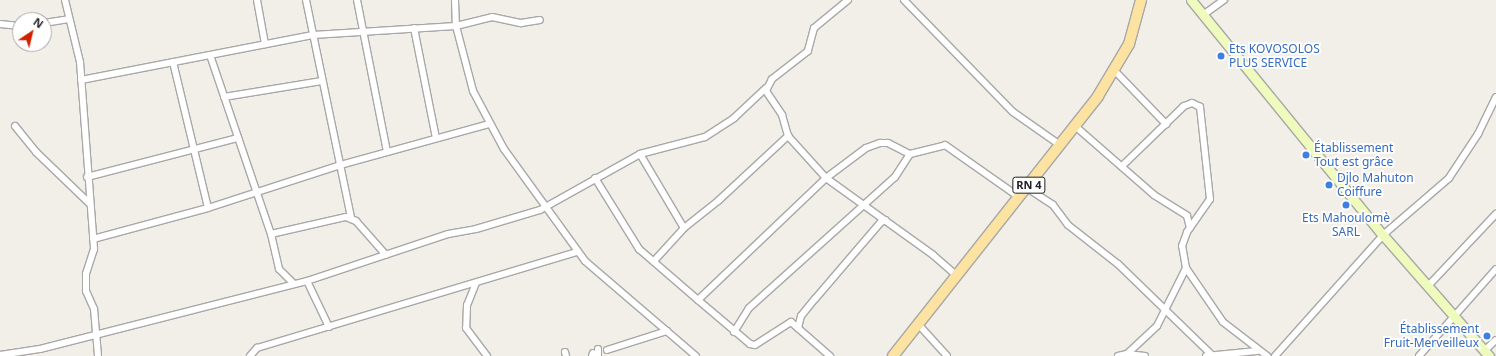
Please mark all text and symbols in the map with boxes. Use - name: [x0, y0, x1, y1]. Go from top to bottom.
- north arrow: [12, 12, 52, 52]
- text: N: [31, 14, 47, 31]
- place label: Ets KOVOSOLOS PLUS SERVICE: [1229, 42, 1320, 70]
- marker: Ets KOVOSOLOS PLUS SERVICE: [1216, 51, 1226, 61]
- place label: Établissement Tout est grâce: [1314, 141, 1393, 169]
- marker: Établissement Tout est grâce: [1301, 150, 1311, 160]
- place label: Djlo Mahuton Coiffure: [1337, 171, 1414, 199]
- road number: RN 4: [1012, 176, 1046, 194]
- marker: Djlo Mahuton Coiffure: [1324, 180, 1334, 190]
- marker: Ets Mahoulomè SARL: [1341, 200, 1351, 210]
- place label: Ets Mahoulomè SARL: [1302, 211, 1390, 239]
- place label: Établissement Fruit-Merveilleux: [1384, 322, 1479, 350]
- marker: Établissement Fruit-Merveilleux: [1482, 331, 1492, 341]

